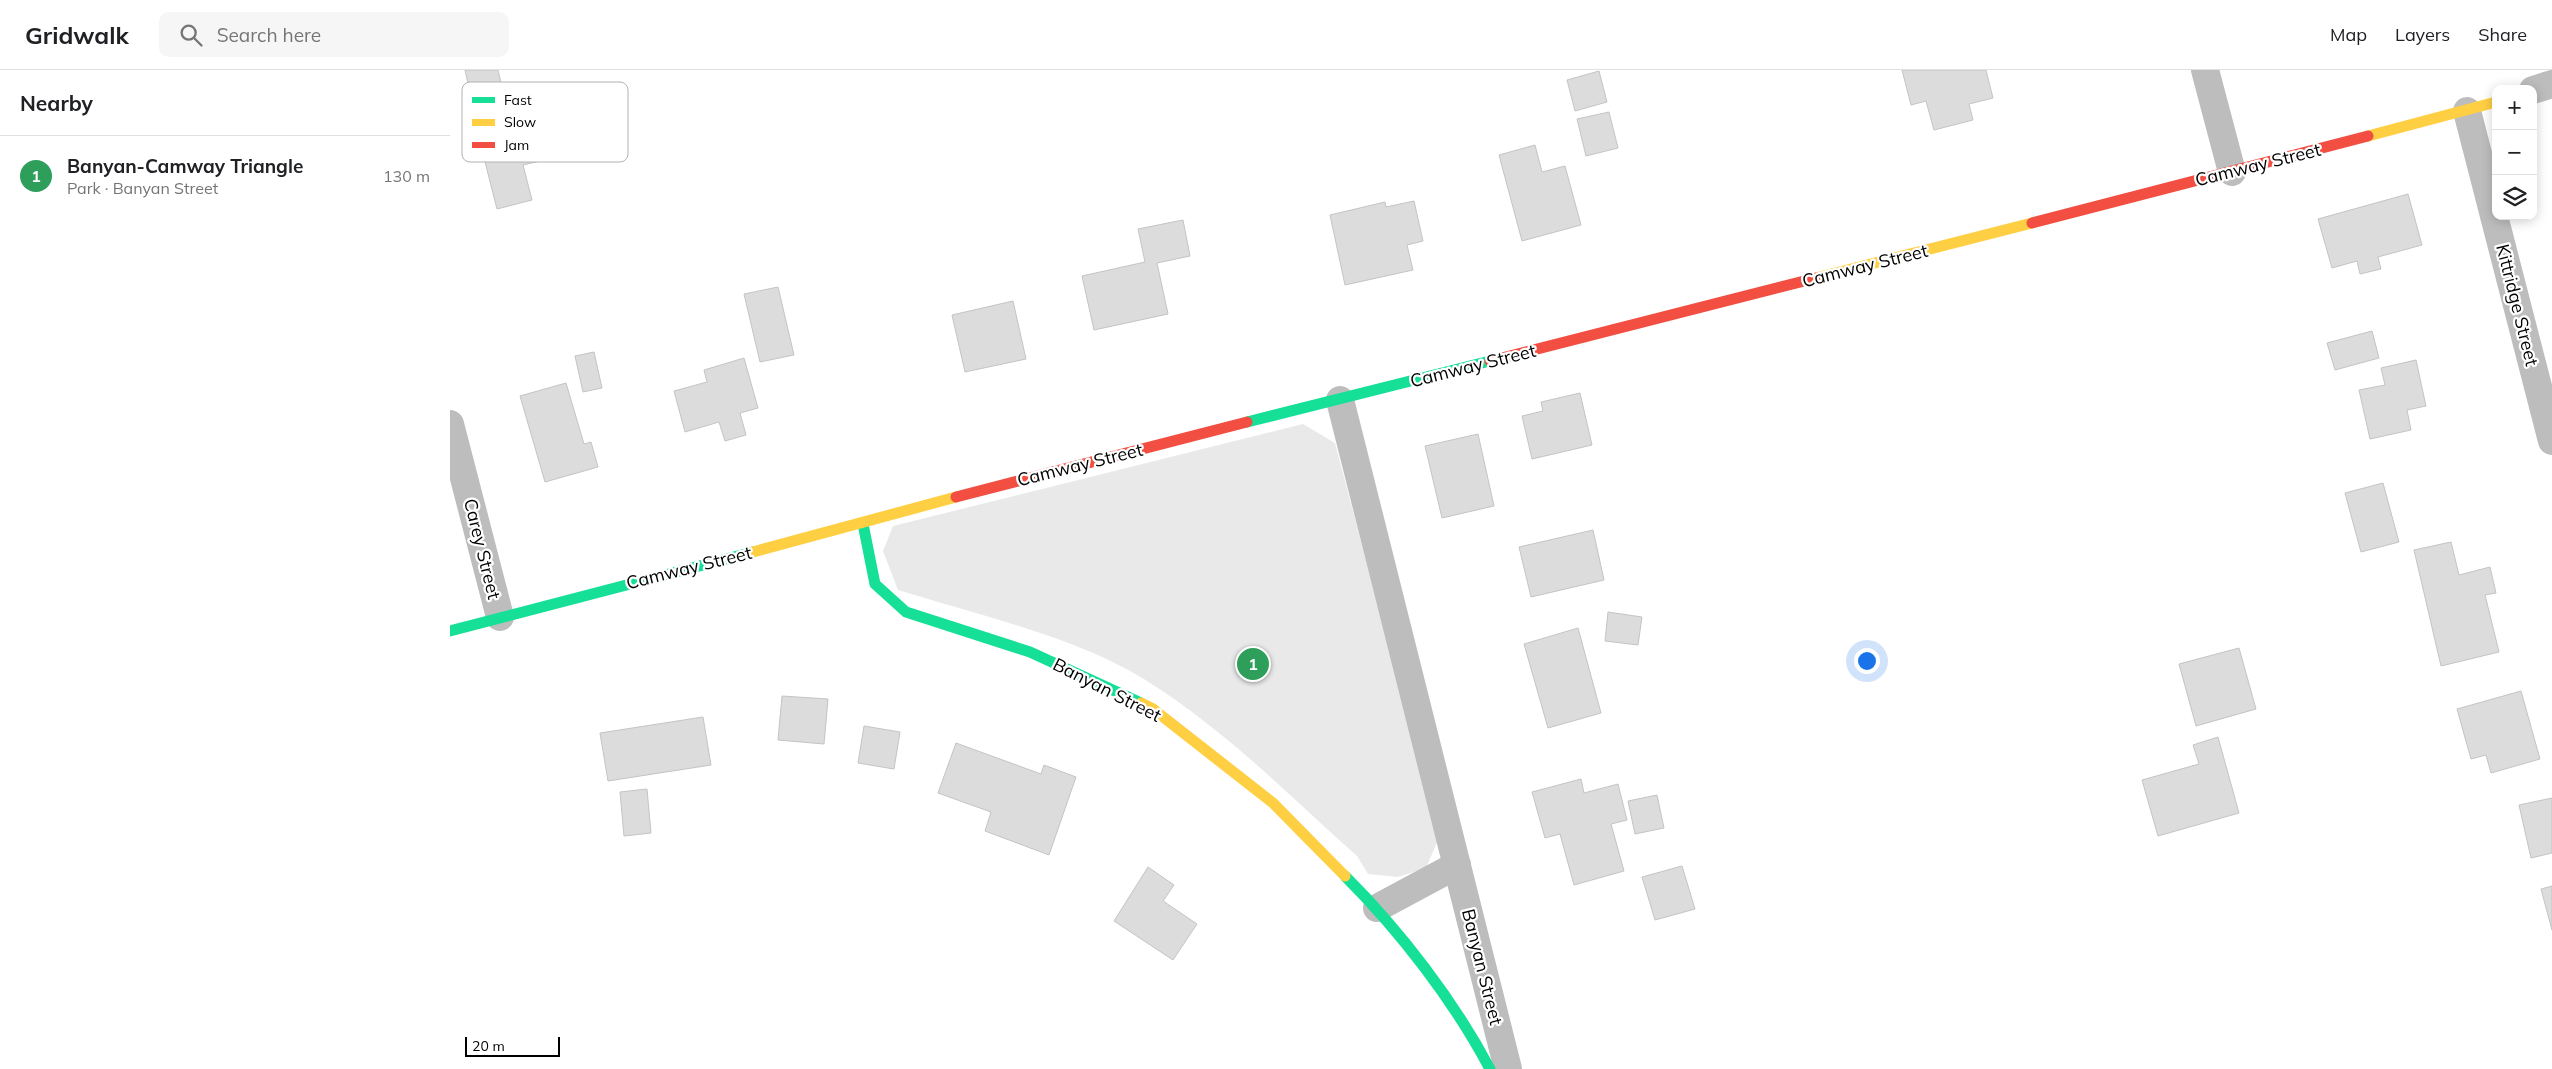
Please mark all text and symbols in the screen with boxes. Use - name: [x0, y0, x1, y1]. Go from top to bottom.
- search box: [159, 12, 509, 57]
- text: Gridwalk: [25, 20, 129, 50]
- icon: search: [177, 21, 205, 49]
- text: Search here: [217, 23, 321, 47]
- text: Map: [2330, 23, 2367, 46]
- text: Layers: [2395, 23, 2450, 46]
- text: Share: [2478, 23, 2527, 46]
- legend: [462, 82, 628, 162]
- map controls: [2492, 85, 2537, 220]
- button: +: [2492, 85, 2537, 130]
- text: Nearby: [20, 90, 93, 116]
- text: Fast: [504, 91, 532, 109]
- text: Slow: [504, 113, 536, 131]
- button: −: [2492, 130, 2537, 175]
- text: Jam: [504, 136, 529, 154]
- street label: Camway Street: [2193, 138, 2323, 191]
- text: Banyan-Camway Triangle: [67, 154, 303, 178]
- text: 1: [31, 166, 41, 186]
- text: 130 m: [383, 166, 430, 186]
- button: layers: [2492, 175, 2537, 220]
- text: Park · Banyan Street: [67, 178, 218, 198]
- street label: Camway Street: [1800, 239, 1930, 292]
- street label: Kittridge Street: [2491, 242, 2544, 368]
- street label: Camway Street: [1408, 339, 1538, 392]
- street label: Camway Street: [1015, 438, 1145, 491]
- street label: Carey Street: [459, 496, 506, 602]
- street label: Camway Street: [624, 541, 754, 594]
- pin: 1: [1237, 645, 1269, 683]
- your location: [1854, 648, 1880, 674]
- street label: Banyan Street: [1049, 652, 1165, 727]
- street label: Banyan Street: [1457, 907, 1508, 1027]
- scale bar: [465, 1034, 560, 1057]
- text: 20 m: [472, 1037, 505, 1055]

